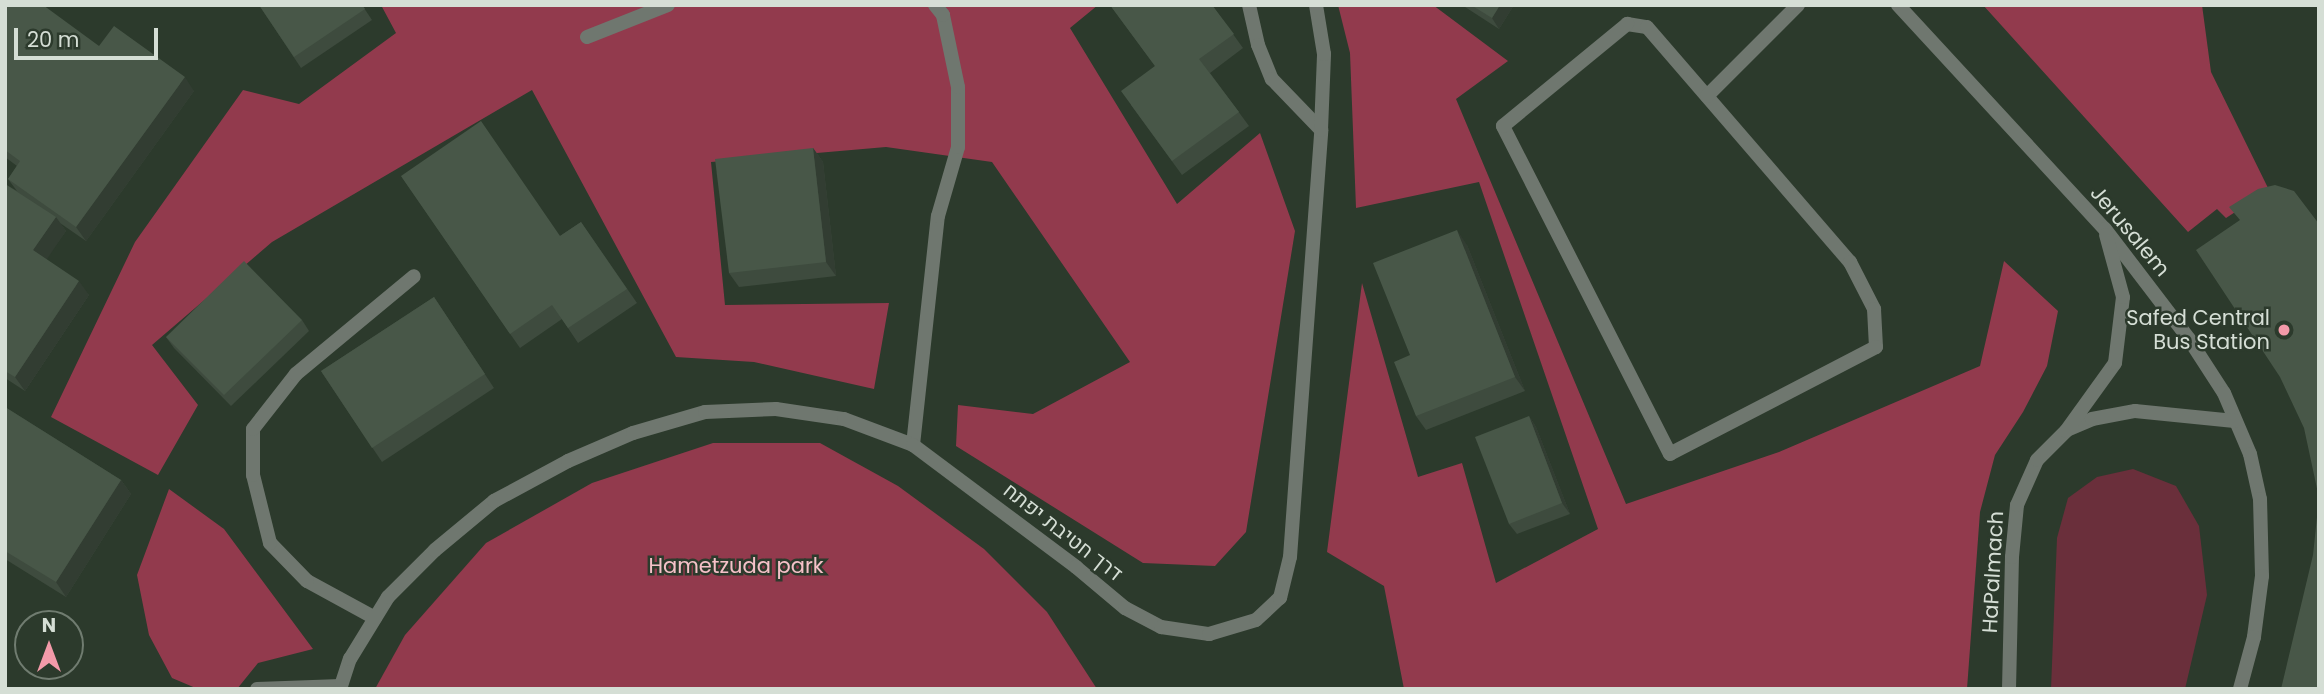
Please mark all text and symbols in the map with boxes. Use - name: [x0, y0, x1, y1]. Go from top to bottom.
- scale bar: [18, 14, 161, 58]
- text: 20 m: [27, 25, 80, 54]
- street label: Jerusalem: [2085, 181, 2175, 281]
- place label: Safed Central Bus Station: [2126, 305, 2270, 355]
- marker: Safed Central Bus Station: [2276, 322, 2292, 338]
- street label: דרך חטיבת יפתח: [998, 478, 1128, 586]
- street label: HaPalmach: [1977, 510, 2009, 634]
- park label: Hametzuda park: [648, 553, 824, 579]
- north arrow: [14, 610, 84, 680]
- text: N: [42, 612, 56, 639]

